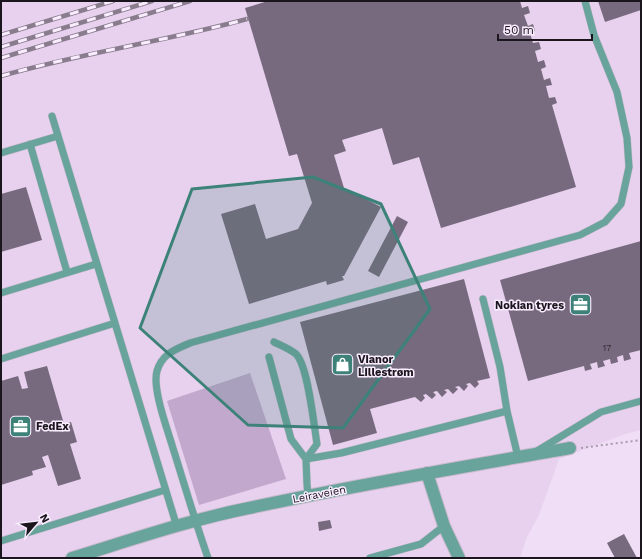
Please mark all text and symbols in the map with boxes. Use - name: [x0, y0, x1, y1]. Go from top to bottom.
- scale bar: [498, 16, 592, 42]
- text: 50 m: [504, 23, 534, 37]
- office icon: Nokian tyres: [567, 292, 593, 318]
- place label: Nokian tyres: [495, 299, 564, 312]
- house number: 17: [603, 343, 611, 353]
- shop icon: Vianor Lillestrøm: [329, 352, 355, 378]
- place label: Vianor Lillestrøm: [358, 353, 414, 379]
- office icon: FedEx: [8, 413, 34, 439]
- place label: FedEx: [36, 420, 69, 433]
- street label: Leiraveien: [291, 483, 347, 506]
- north arrow: [16, 503, 56, 543]
- text: N: [37, 512, 52, 525]

